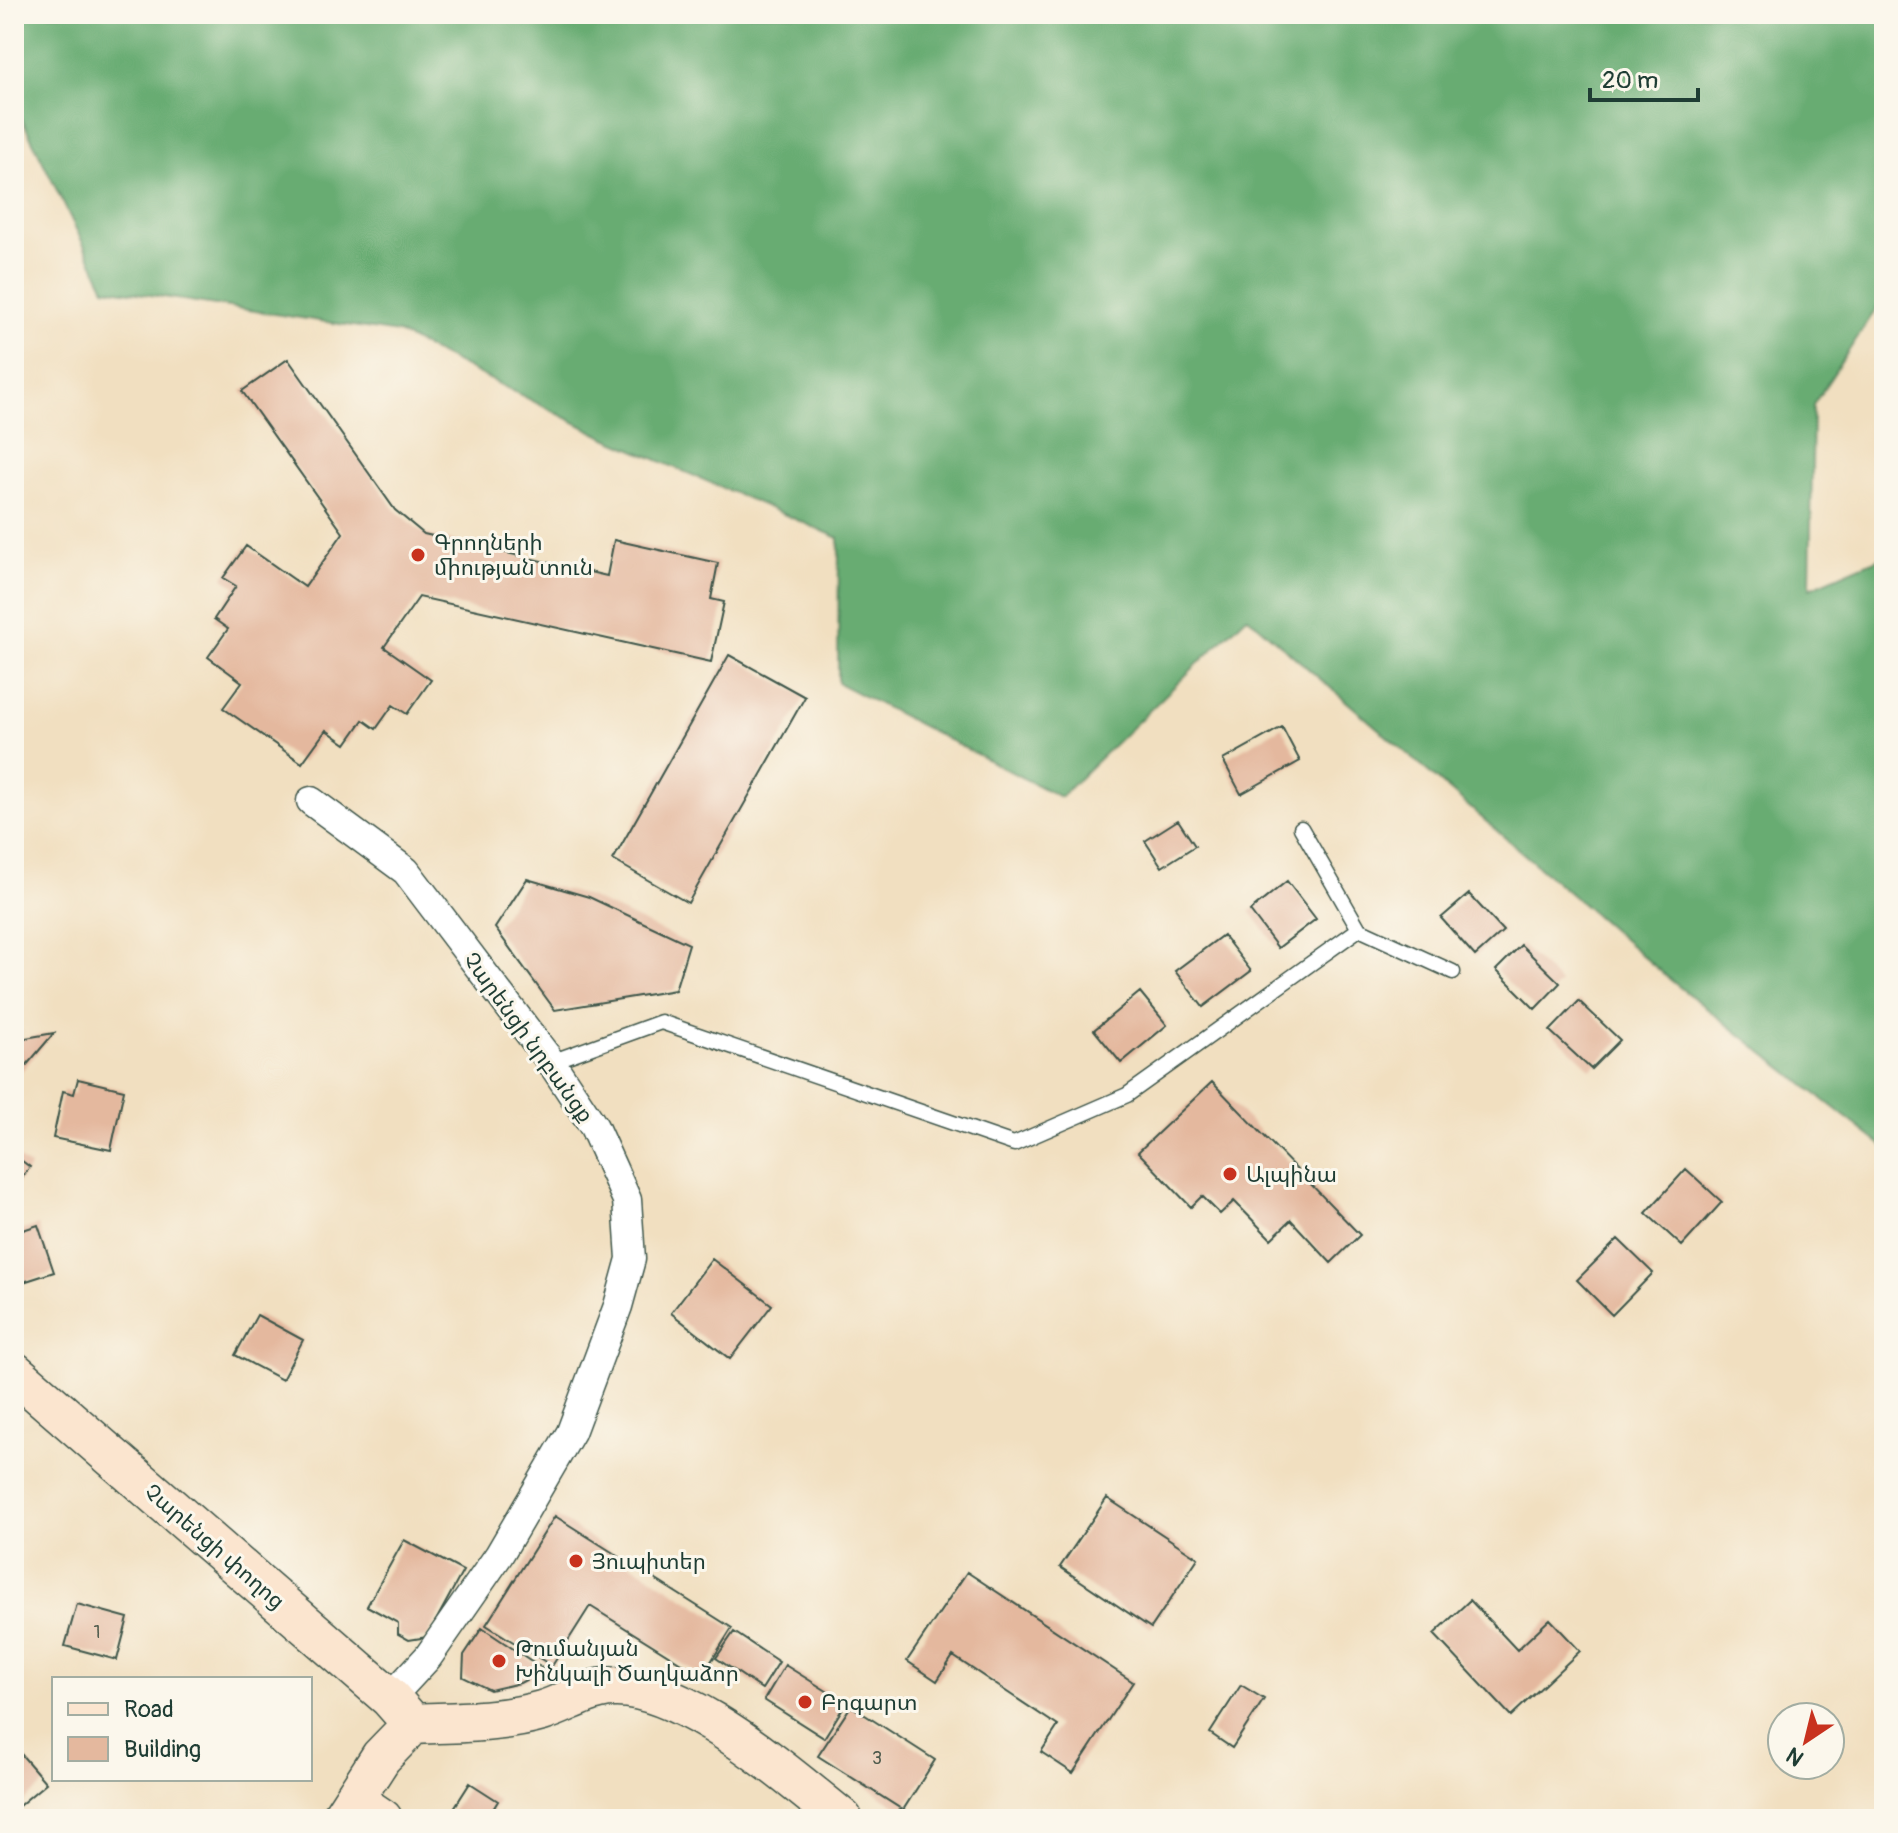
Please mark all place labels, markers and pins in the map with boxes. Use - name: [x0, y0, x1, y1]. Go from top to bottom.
- place label: Գրողների միության տուն: [434, 529, 593, 582]
- marker: Գրողների միության տուն: [409, 546, 427, 564]
- place label: Ալպինա: [1246, 1161, 1337, 1189]
- marker: Ալպինա: [1221, 1165, 1239, 1183]
- place label: Յուպիտեր: [592, 1548, 706, 1576]
- marker: Յուպիտեր: [567, 1552, 585, 1570]
- place label: Թումանյան Խինկալի Ծաղկաձոր: [515, 1635, 739, 1688]
- marker: Թումանյան Խինկալի Ծաղկաձոր: [490, 1652, 508, 1670]
- place label: Բոգարտ: [821, 1689, 917, 1717]
- marker: Բոգարտ: [796, 1693, 814, 1711]

